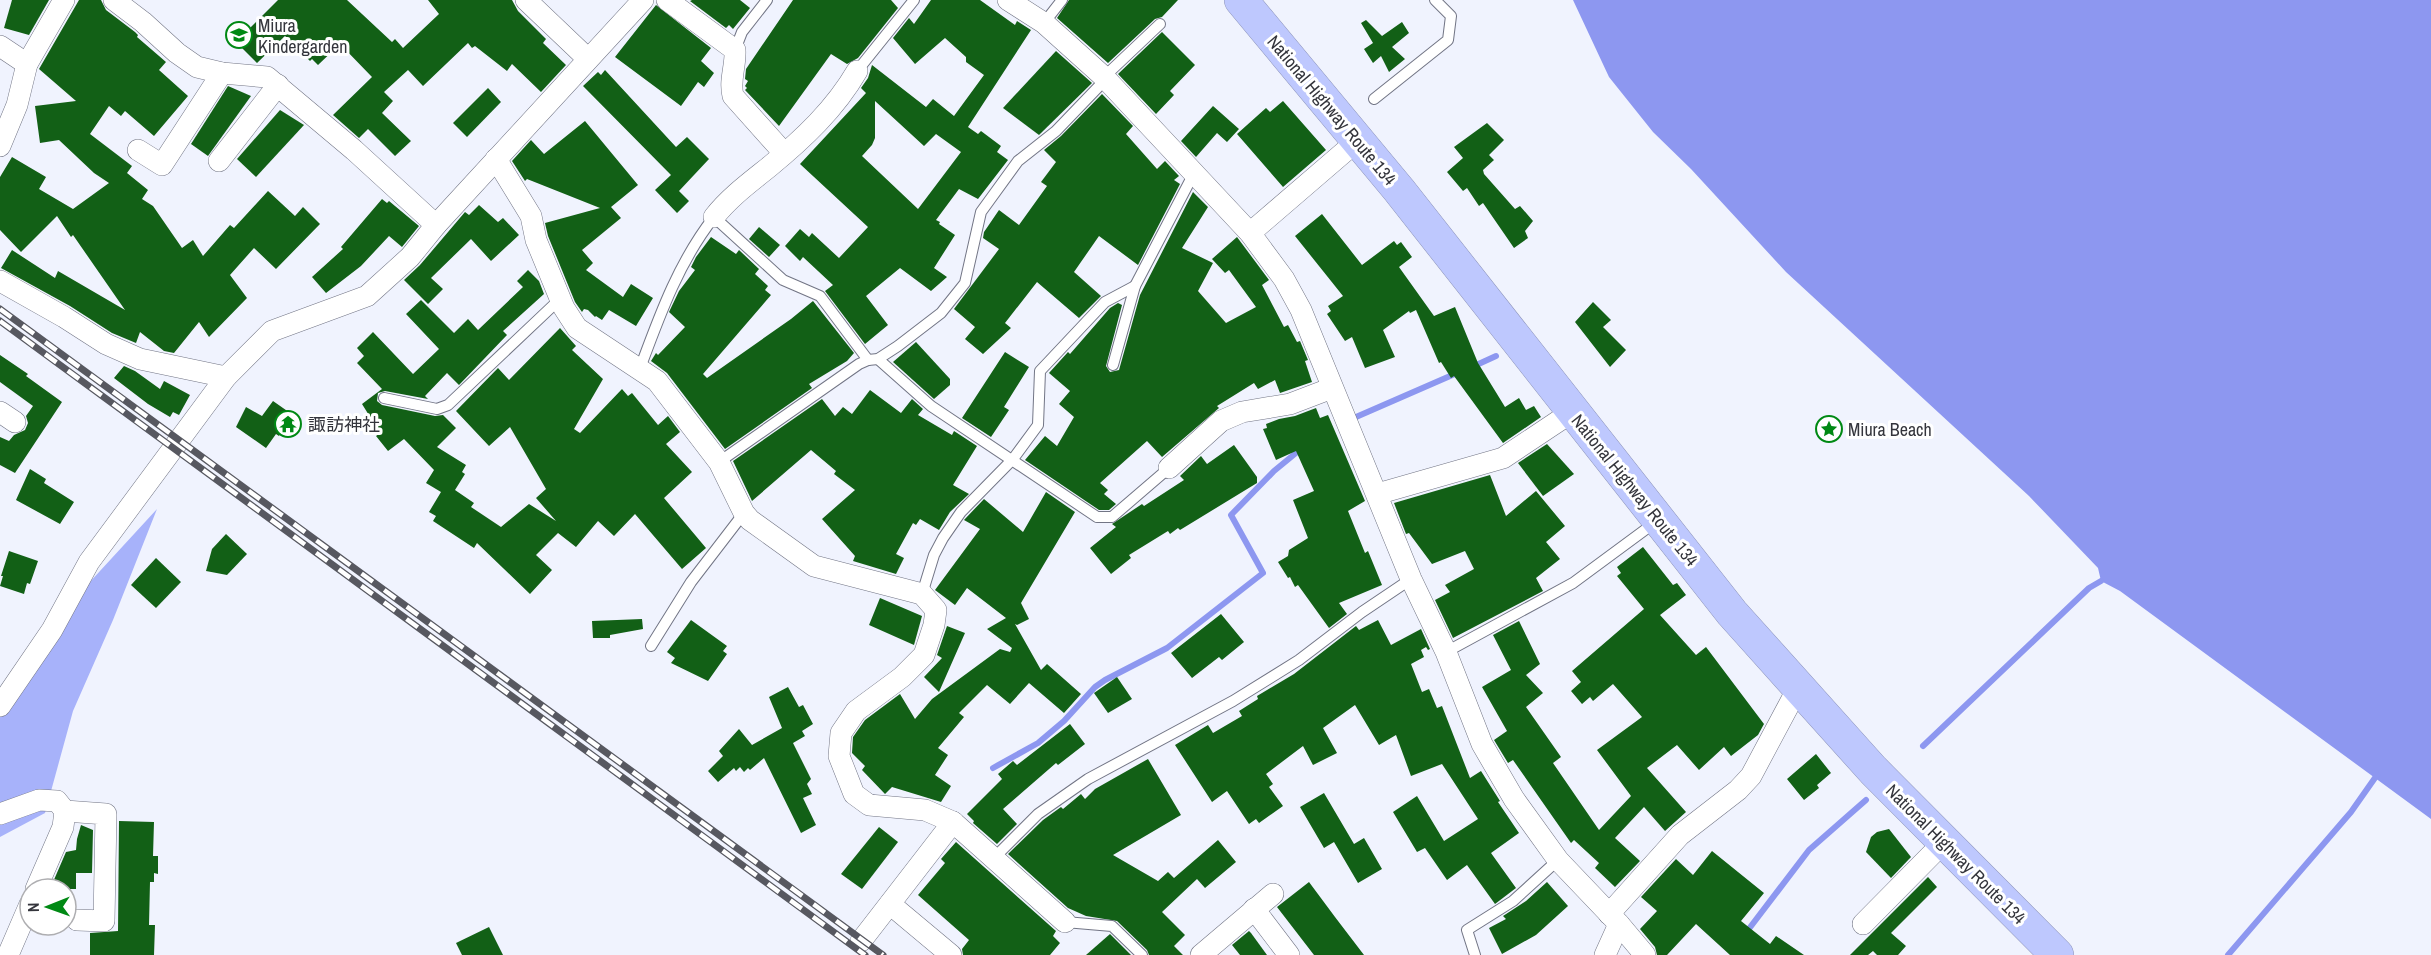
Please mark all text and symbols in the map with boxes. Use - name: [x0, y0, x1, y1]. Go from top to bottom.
- place label: Miura Kindergarden: [258, 13, 347, 59]
- school or university icon: Miura Kindergarden: [224, 20, 254, 50]
- street label: National Highway Route 134: [1262, 30, 1402, 190]
- temple icon: 諏訪神社: [273, 409, 303, 439]
- street label: National Highway Route 134: [1566, 409, 1704, 571]
- place label: 諏訪神社: [308, 412, 380, 437]
- place icon: Miura Beach: [1814, 414, 1844, 444]
- place label: Miura Beach: [1848, 417, 1932, 442]
- street label: National Highway Route 134: [1880, 778, 2032, 930]
- north arrow: [18, 877, 78, 937]
- text: N: [22, 902, 44, 912]

